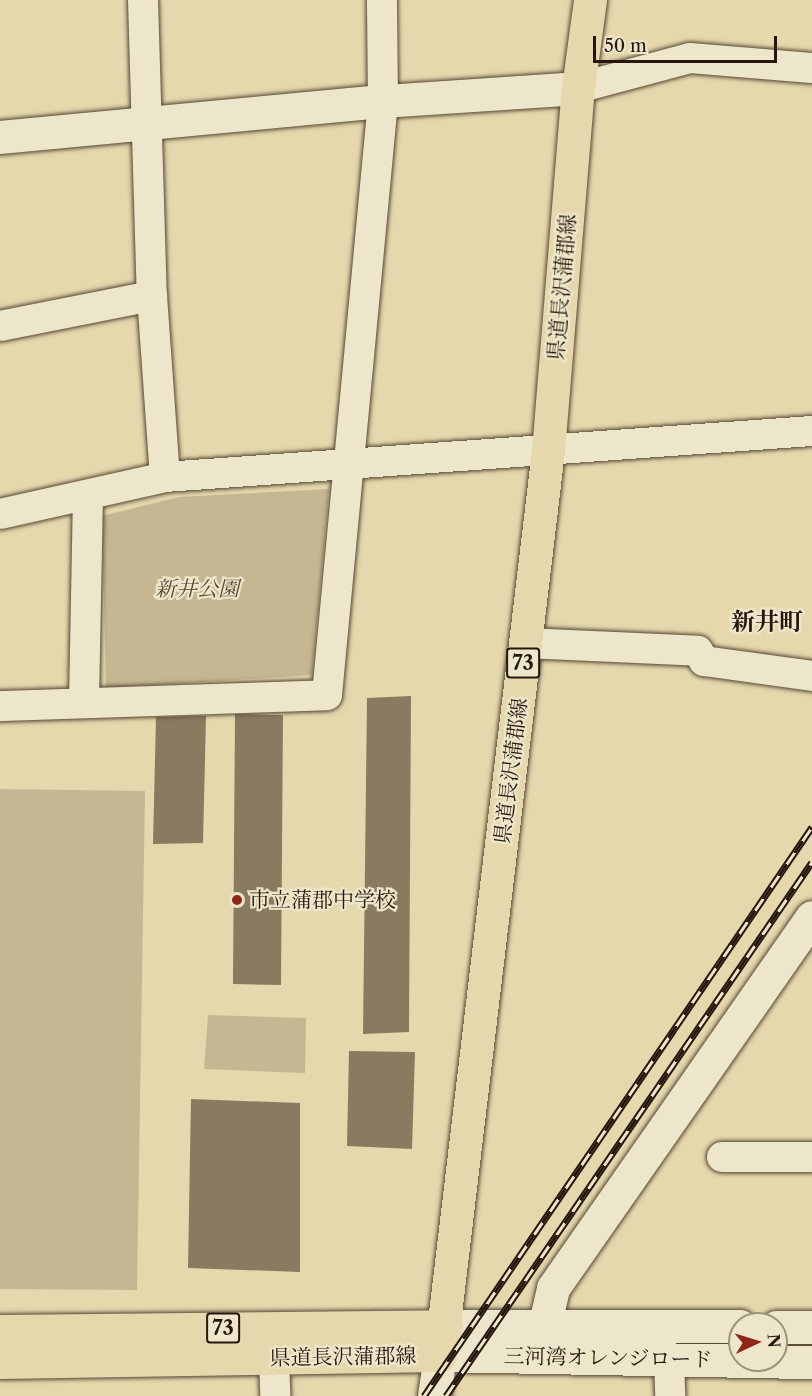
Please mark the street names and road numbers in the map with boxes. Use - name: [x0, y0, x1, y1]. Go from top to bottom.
- street label: 県道長沢蒲郡線: [543, 213, 581, 361]
- road number: 73: [505, 646, 541, 680]
- street label: 県道長沢蒲郡線: [490, 697, 532, 845]
- road number: 73: [205, 1311, 241, 1345]
- street label: 県道長沢蒲郡線: [269, 1343, 417, 1371]
- street label: 三河湾オレンジロード: [503, 1344, 713, 1372]

